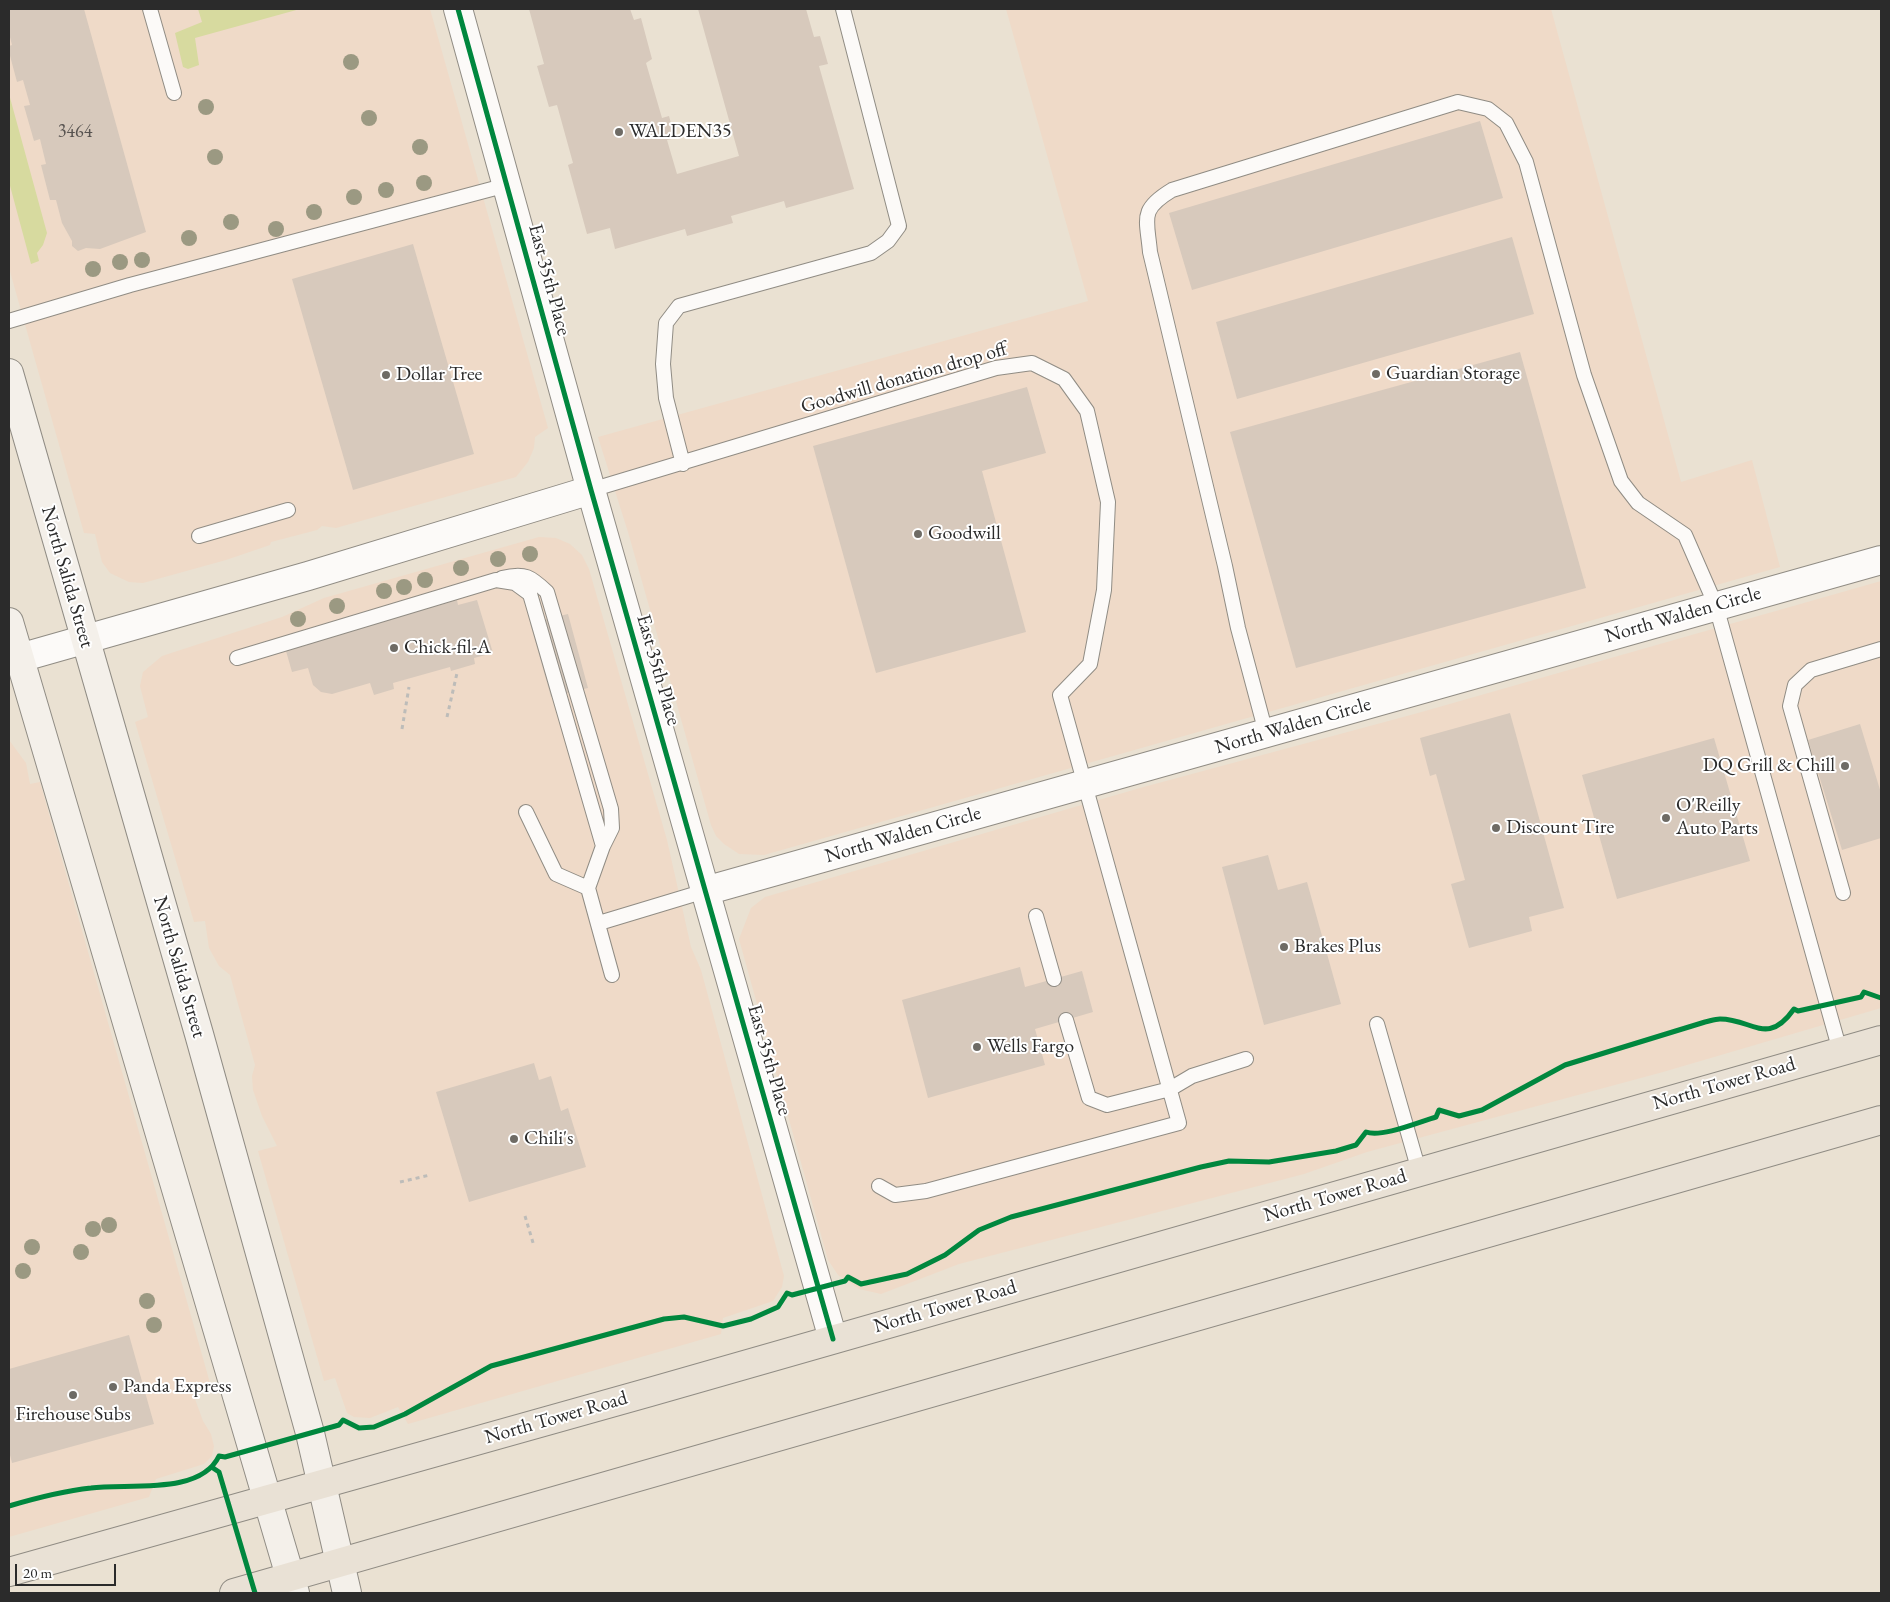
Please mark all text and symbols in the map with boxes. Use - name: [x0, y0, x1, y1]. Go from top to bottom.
- place label: WALDEN35: [629, 120, 732, 144]
- house number: 3464: [58, 121, 92, 143]
- marker: WALDEN35: [613, 126, 625, 138]
- street label: East 35th Place: [523, 222, 575, 338]
- street label: Goodwill donation drop off: [798, 337, 1010, 419]
- place label: Guardian Storage: [1386, 362, 1520, 386]
- place label: Dollar Tree: [396, 363, 482, 387]
- marker: Guardian Storage: [1370, 368, 1382, 380]
- marker: Dollar Tree: [380, 369, 392, 381]
- street label: North Salida Street: [35, 504, 99, 650]
- place label: Goodwill: [928, 522, 1001, 546]
- marker: Goodwill: [912, 528, 924, 540]
- street label: North Walden Circle: [1602, 581, 1764, 649]
- street label: East 35th Place: [631, 612, 685, 728]
- place label: Chick-fil-A: [404, 636, 491, 660]
- marker: Chick-fil-A: [388, 642, 400, 654]
- street label: North Walden Circle: [1212, 692, 1374, 760]
- place label: DQ Grill & Chill: [1703, 754, 1835, 778]
- marker: DQ Grill & Chill: [1839, 760, 1851, 772]
- place label: O'Reilly Auto Parts: [1676, 794, 1758, 841]
- street label: North Walden Circle: [822, 801, 984, 869]
- marker: O'Reilly Auto Parts: [1660, 812, 1672, 824]
- place label: Discount Tire: [1506, 816, 1614, 840]
- marker: Discount Tire: [1490, 822, 1502, 834]
- street label: North Salida Street: [147, 894, 211, 1040]
- place label: Brakes Plus: [1294, 935, 1381, 959]
- marker: Brakes Plus: [1278, 941, 1290, 953]
- street label: East 35th Place: [742, 1002, 796, 1118]
- place label: Wells Fargo: [987, 1035, 1074, 1059]
- marker: Wells Fargo: [971, 1041, 983, 1053]
- street label: North Tower Road: [1650, 1052, 1798, 1116]
- place label: Chili's: [524, 1127, 574, 1151]
- marker: Chili's: [508, 1133, 520, 1145]
- street label: North Tower Road: [1261, 1164, 1409, 1228]
- street label: North Tower Road: [871, 1275, 1019, 1339]
- place label: Panda Express: [123, 1375, 231, 1399]
- marker: Panda Express: [107, 1381, 119, 1393]
- street label: North Tower Road: [482, 1386, 630, 1450]
- marker: Firehouse Subs: [67, 1389, 79, 1401]
- place label: Firehouse Subs: [15, 1403, 131, 1427]
- scale bar: [18, 1554, 119, 1586]
- text: 20 m: [23, 1563, 52, 1582]

